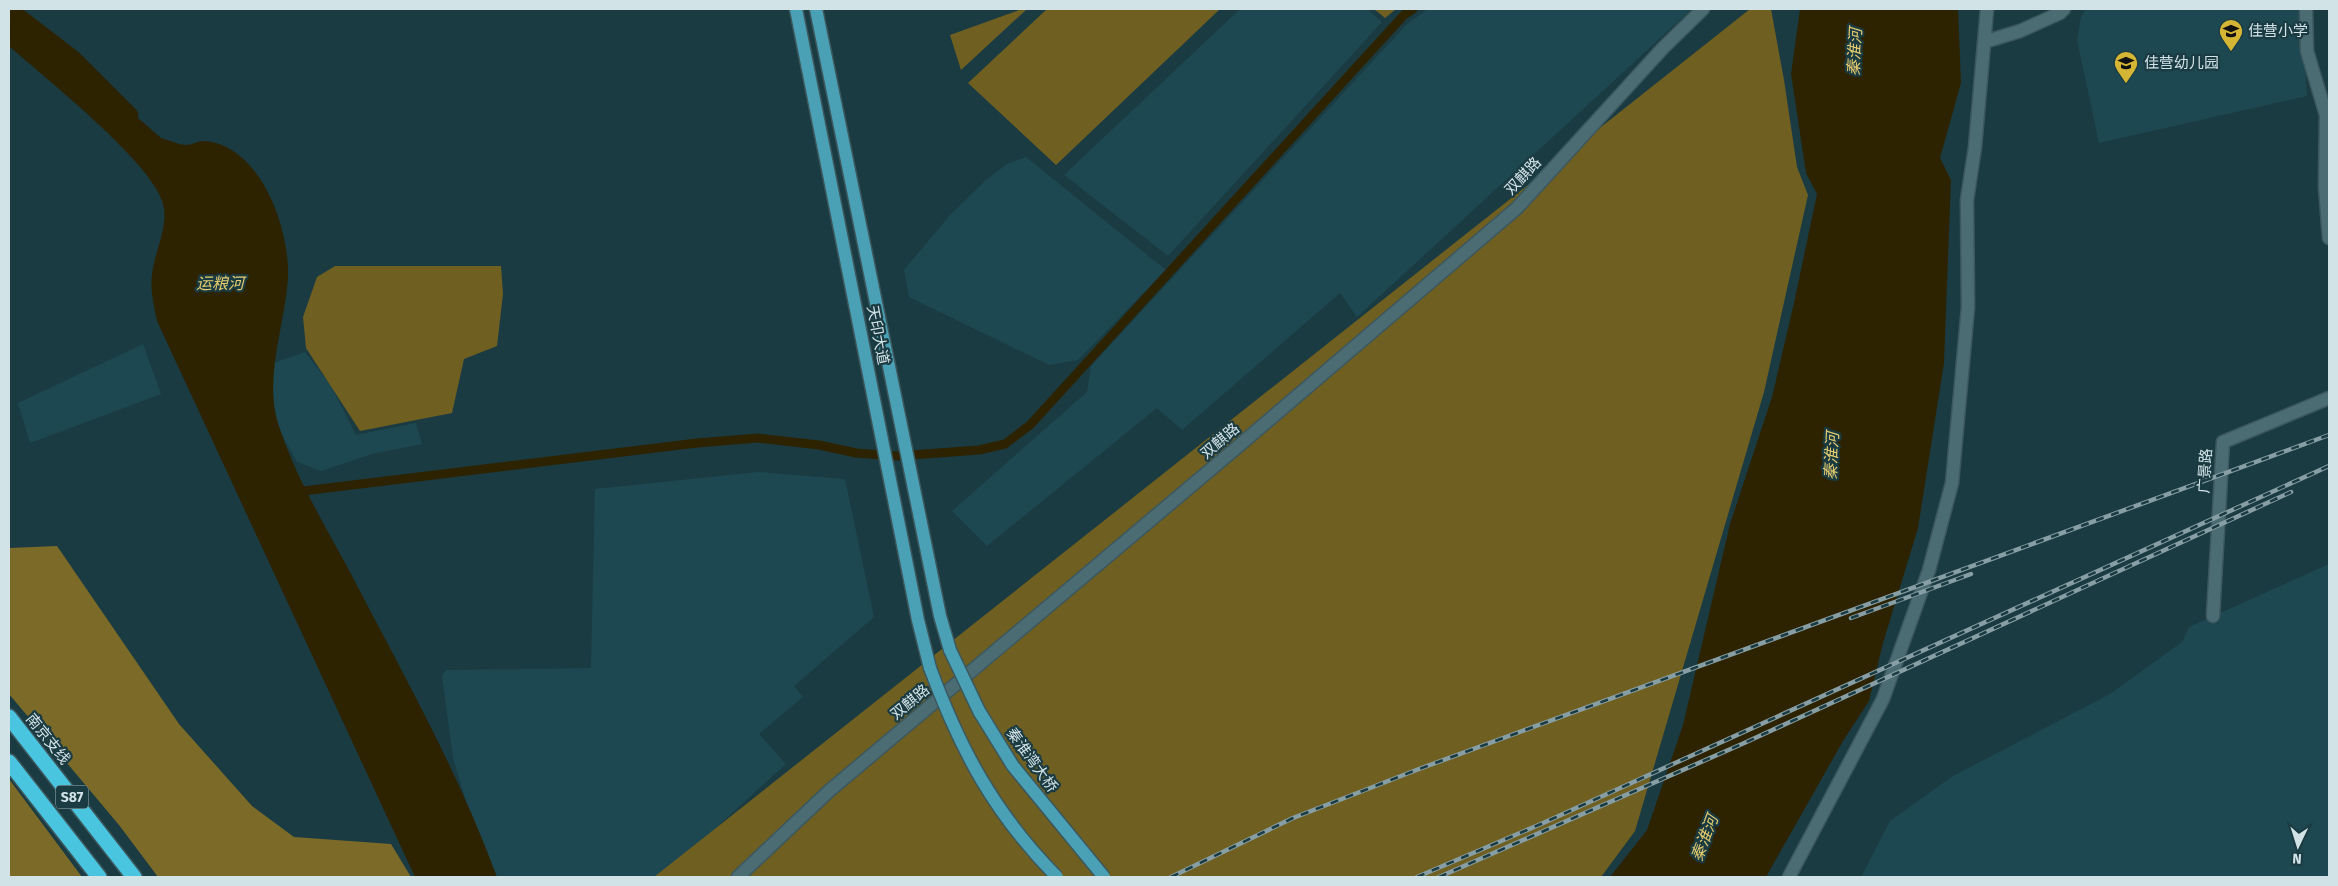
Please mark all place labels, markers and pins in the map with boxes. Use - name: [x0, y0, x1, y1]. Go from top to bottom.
- school or university icon: 佳营小学: [2218, 18, 2244, 52]
- place label: 佳营小学: [2248, 22, 2308, 40]
- school or university icon: 佳营幼儿园: [2113, 50, 2139, 84]
- place label: 佳营幼儿园: [2144, 54, 2219, 72]

